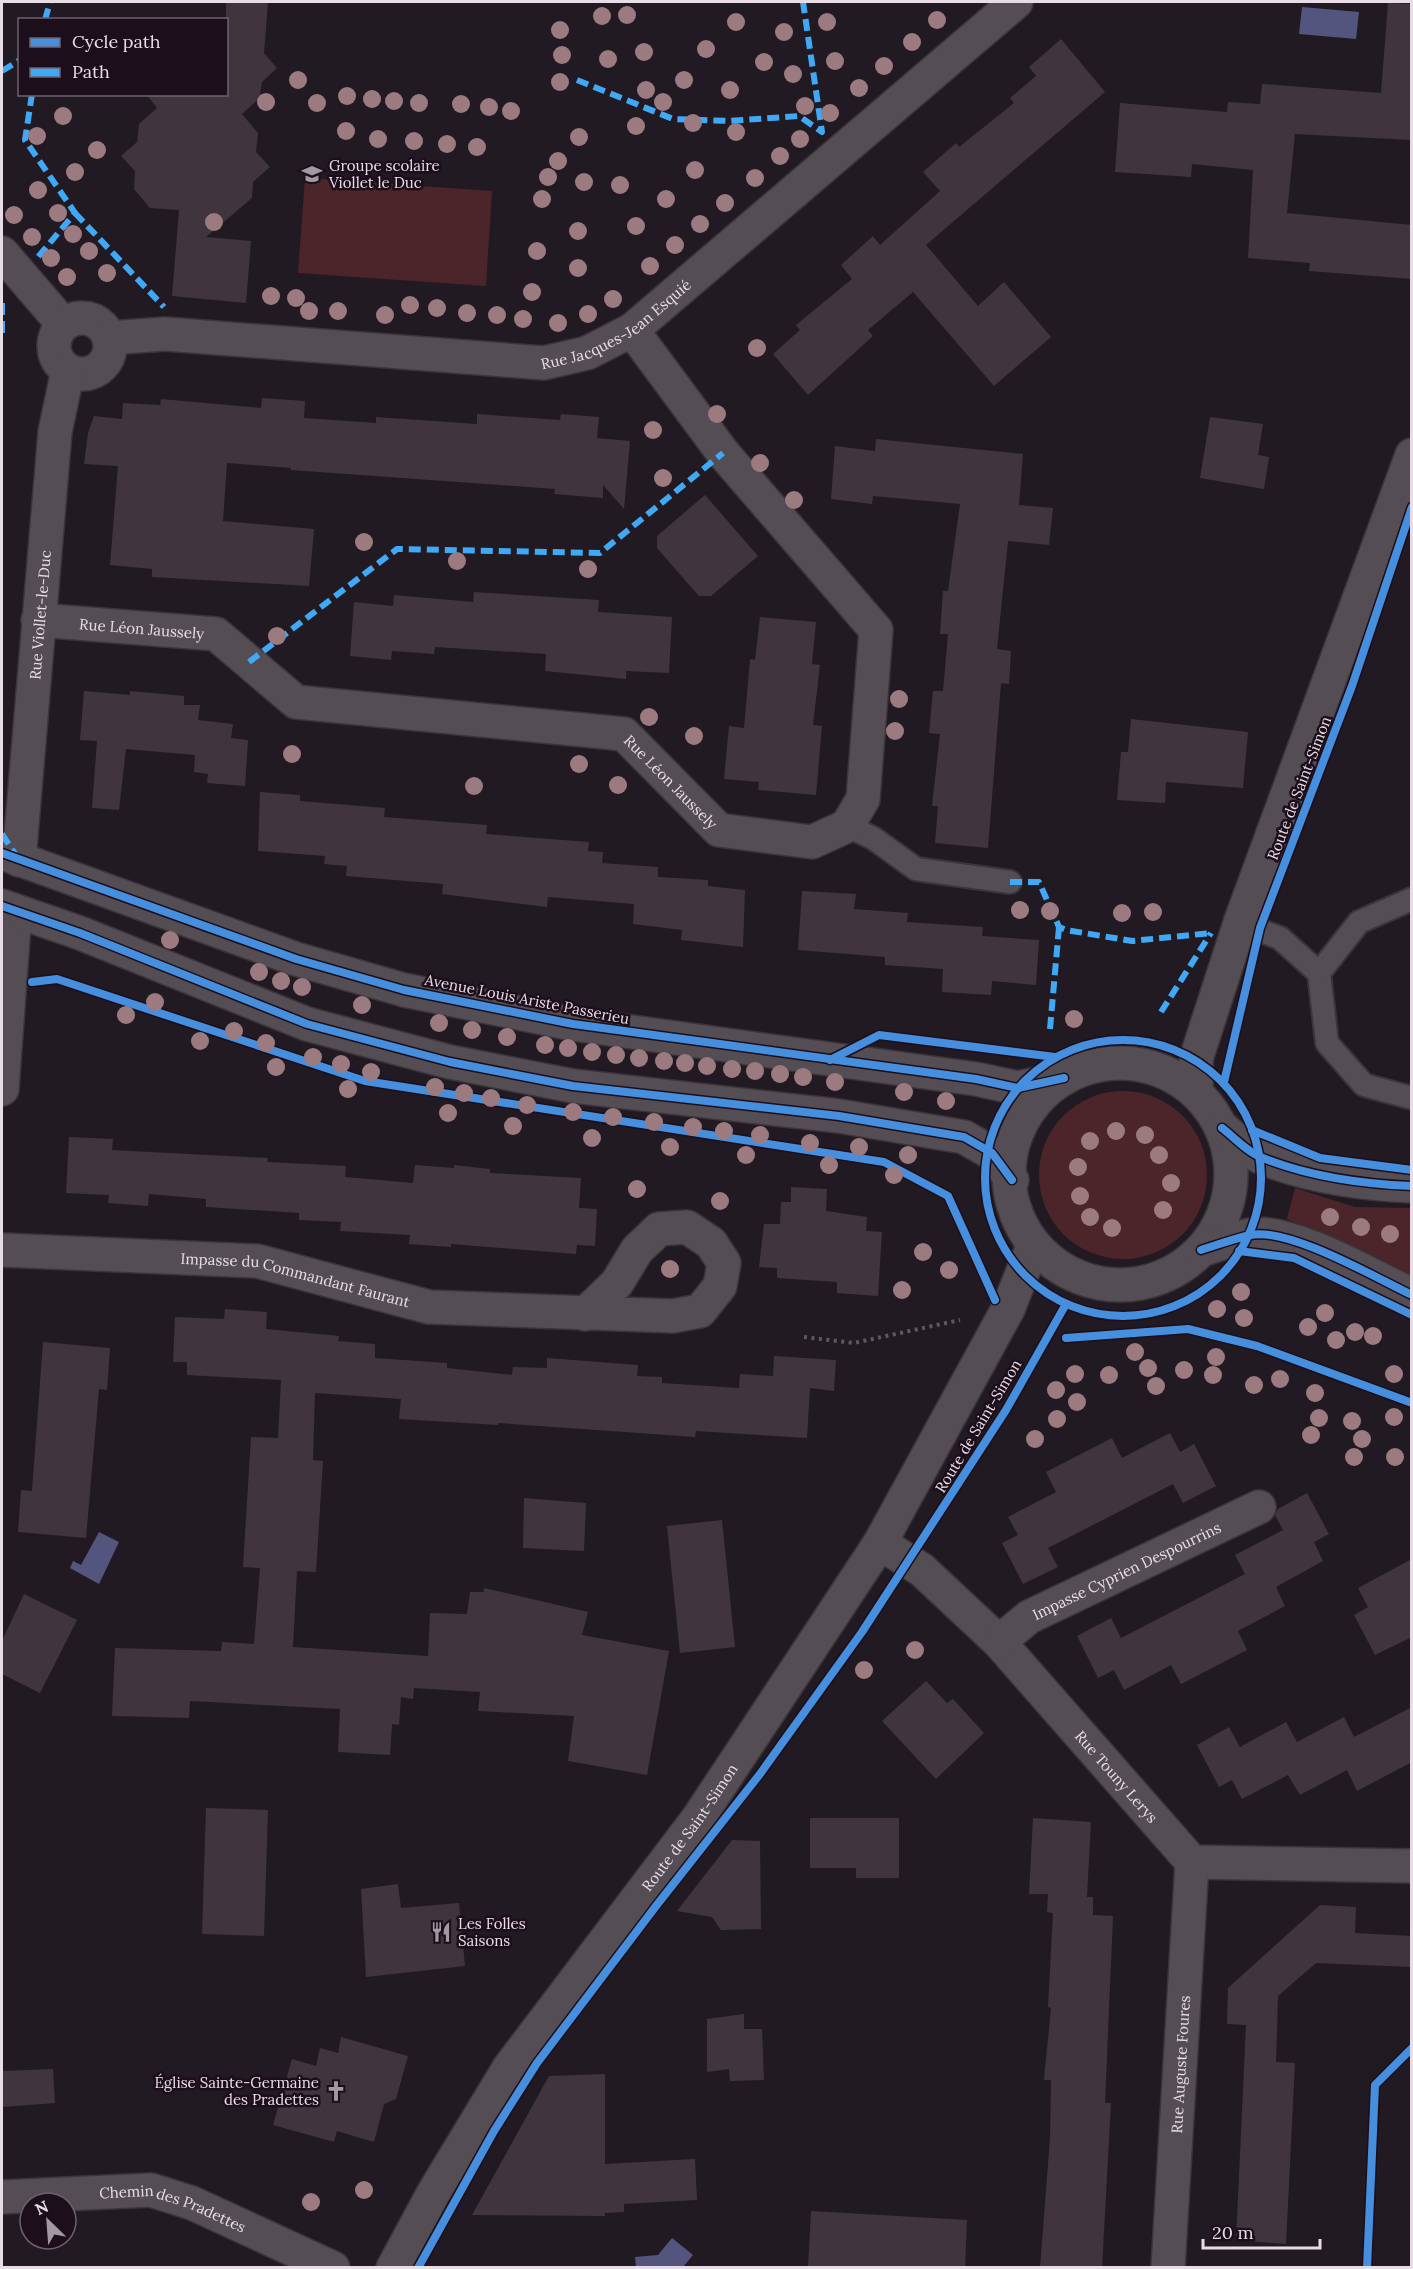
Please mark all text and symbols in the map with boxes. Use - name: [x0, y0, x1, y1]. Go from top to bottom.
- legend: [18, 18, 228, 96]
- text: Cycle path: [72, 30, 161, 53]
- text: Path: [72, 60, 110, 83]
- place label: Groupe scolaire Viollet le Duc: [328, 156, 440, 192]
- school or university icon: Groupe scolaire Viollet le Duc: [300, 162, 324, 186]
- street label: Rue Jacques-Jean Esquié: [539, 275, 694, 373]
- street label: Rue Viollet-le-Duc: [25, 549, 55, 680]
- street label: Rue Léon Jaussely: [79, 614, 205, 643]
- street label: Route de Saint-Simon: [1263, 714, 1335, 862]
- street label: Rue Léon Jaussely: [620, 730, 722, 833]
- street label: Avenue Louis Ariste Passerieu: [422, 970, 631, 1028]
- street label: Impasse du Commandant Faurant: [180, 1248, 412, 1311]
- street label: Route de Saint-Simon: [931, 1356, 1025, 1496]
- street label: Impasse Cyprien Despourrins: [1029, 1517, 1224, 1624]
- street label: Rue Touny Lerys: [1071, 1726, 1162, 1826]
- street label: Route de Saint-Simon: [637, 1760, 741, 1895]
- place label: Les Folles Saisons: [458, 1914, 526, 1950]
- restaurant icon: Les Folles Saisons: [429, 1920, 453, 1944]
- street label: Rue Auguste Foures: [1166, 1995, 1194, 2134]
- place label: Église Sainte-Germaine des Pradettes: [154, 2073, 319, 2109]
- church icon: Église Sainte-Germaine des Pradettes: [324, 2079, 348, 2103]
- street label: Chemin des Pradettes: [99, 2180, 249, 2236]
- north arrow: [18, 2191, 78, 2251]
- text: N: [32, 2196, 51, 2219]
- scale bar: [1203, 2212, 1320, 2250]
- text: 20 m: [1212, 2221, 1254, 2244]

